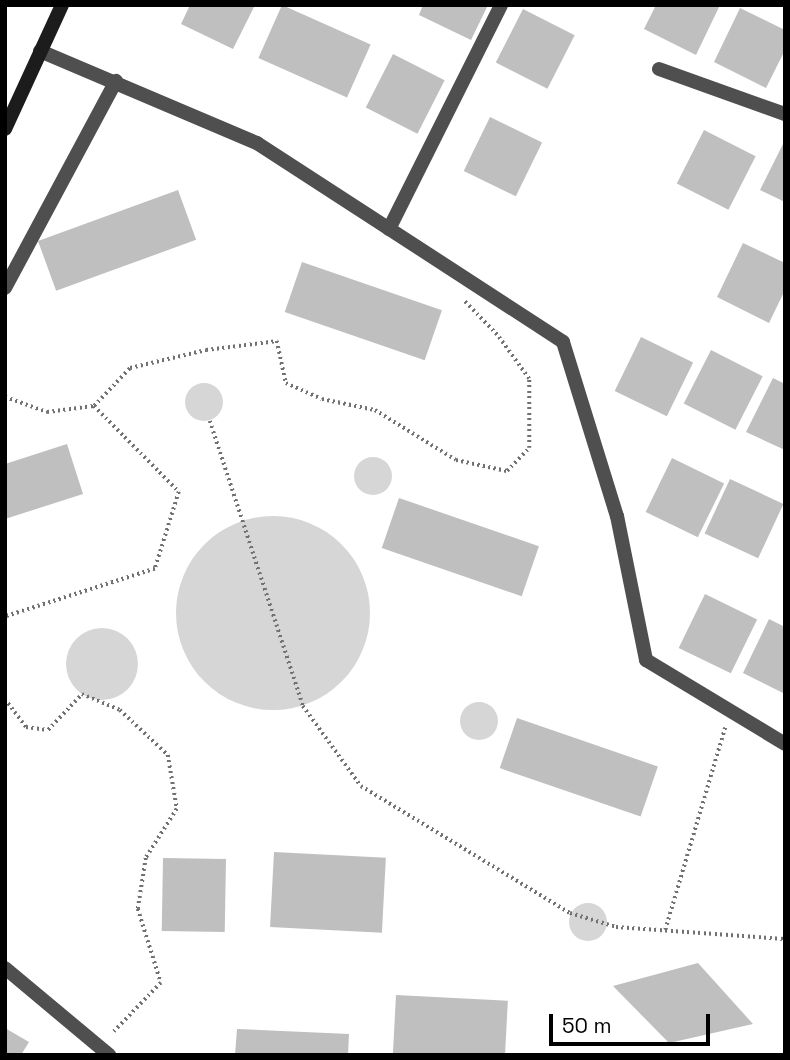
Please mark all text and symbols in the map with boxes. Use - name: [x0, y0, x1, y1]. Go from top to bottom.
- scale bar: [552, 1000, 713, 1044]
- text: 50 m: [562, 1012, 612, 1039]

